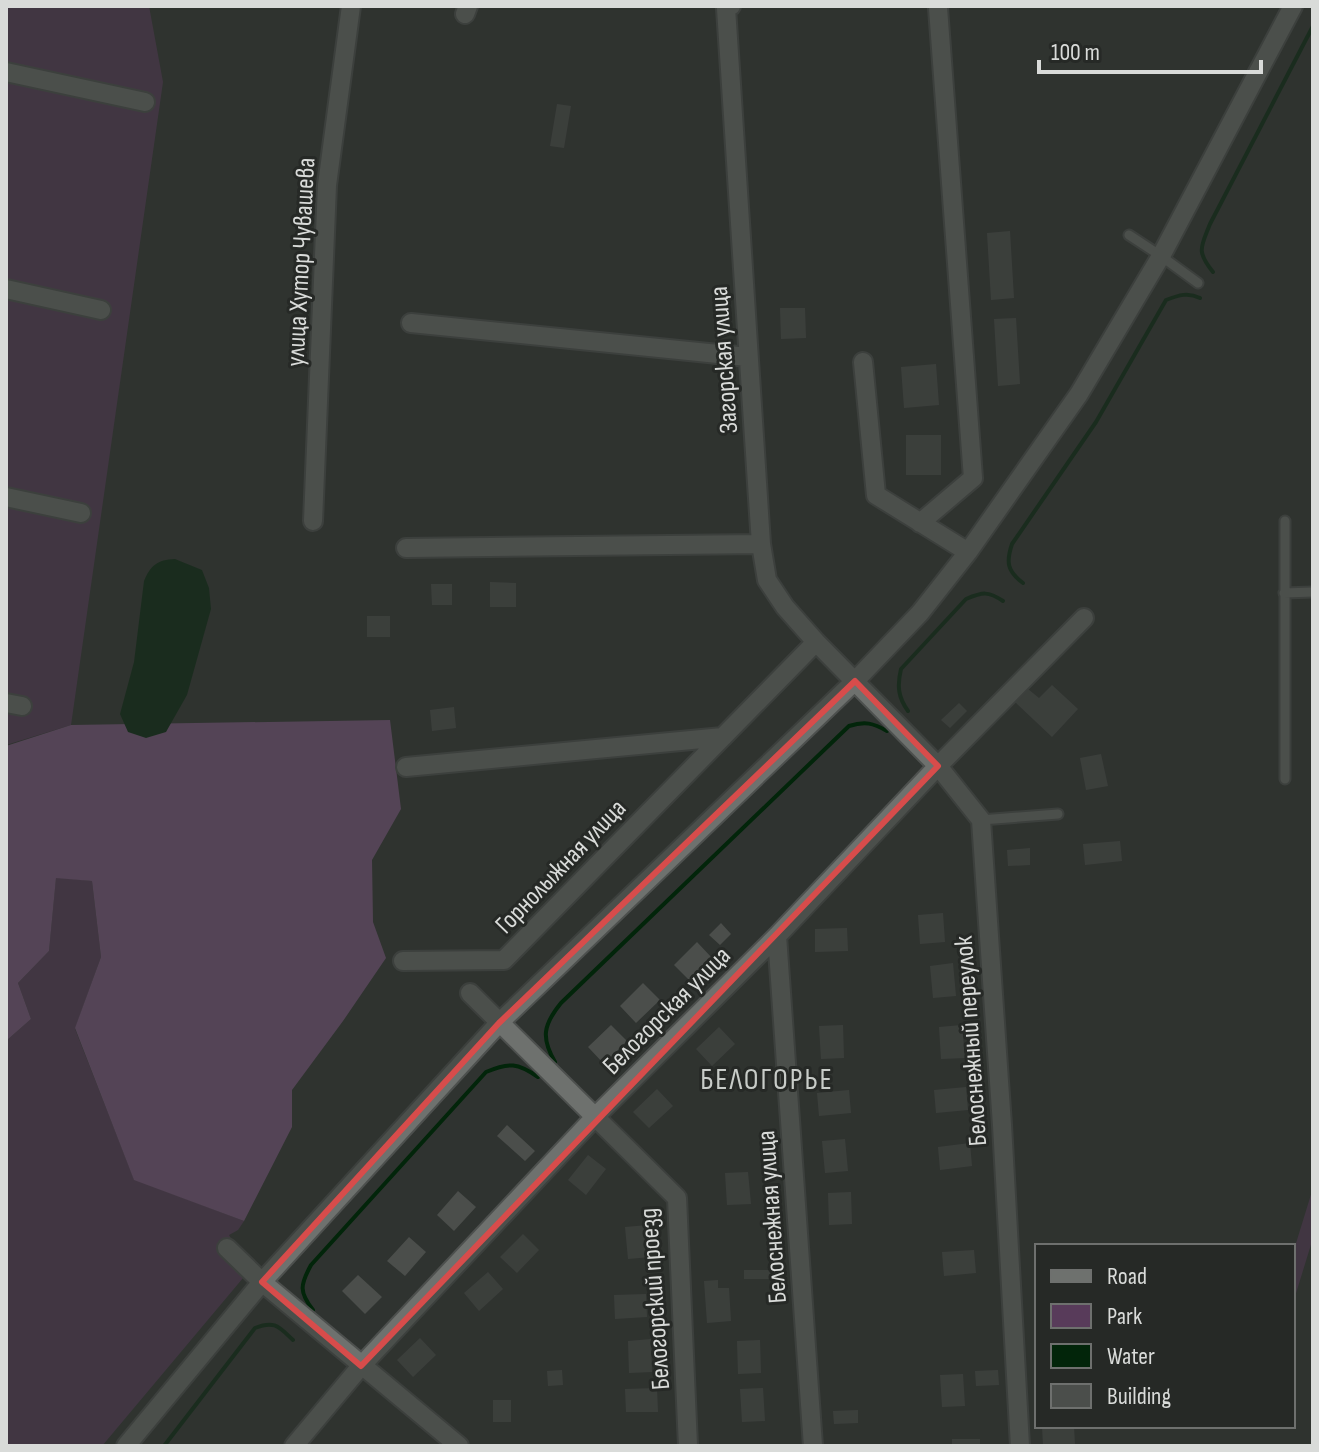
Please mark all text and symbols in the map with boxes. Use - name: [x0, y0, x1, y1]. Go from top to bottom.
- scale bar: [1039, 24, 1261, 74]
- text: 100 m: [1051, 38, 1100, 67]
- street label: улица Хутор Чувашева: [281, 157, 322, 367]
- street label: Загорская улица: [704, 285, 745, 435]
- street label: Горнолыжная улица: [489, 793, 633, 941]
- street label: Белоснежный переулок: [949, 935, 994, 1147]
- street label: Белогорская улица: [597, 941, 737, 1081]
- district label: БЕЛОГОРЬЕ: [700, 1062, 834, 1098]
- street label: Белоснежная улица: [751, 1129, 794, 1304]
- street label: Белогорский проезд: [634, 1207, 677, 1391]
- legend: [1035, 1244, 1295, 1428]
- text: Road: [1107, 1262, 1147, 1291]
- text: Park: [1107, 1302, 1142, 1331]
- text: Water: [1107, 1342, 1155, 1371]
- text: Building: [1107, 1382, 1171, 1411]

